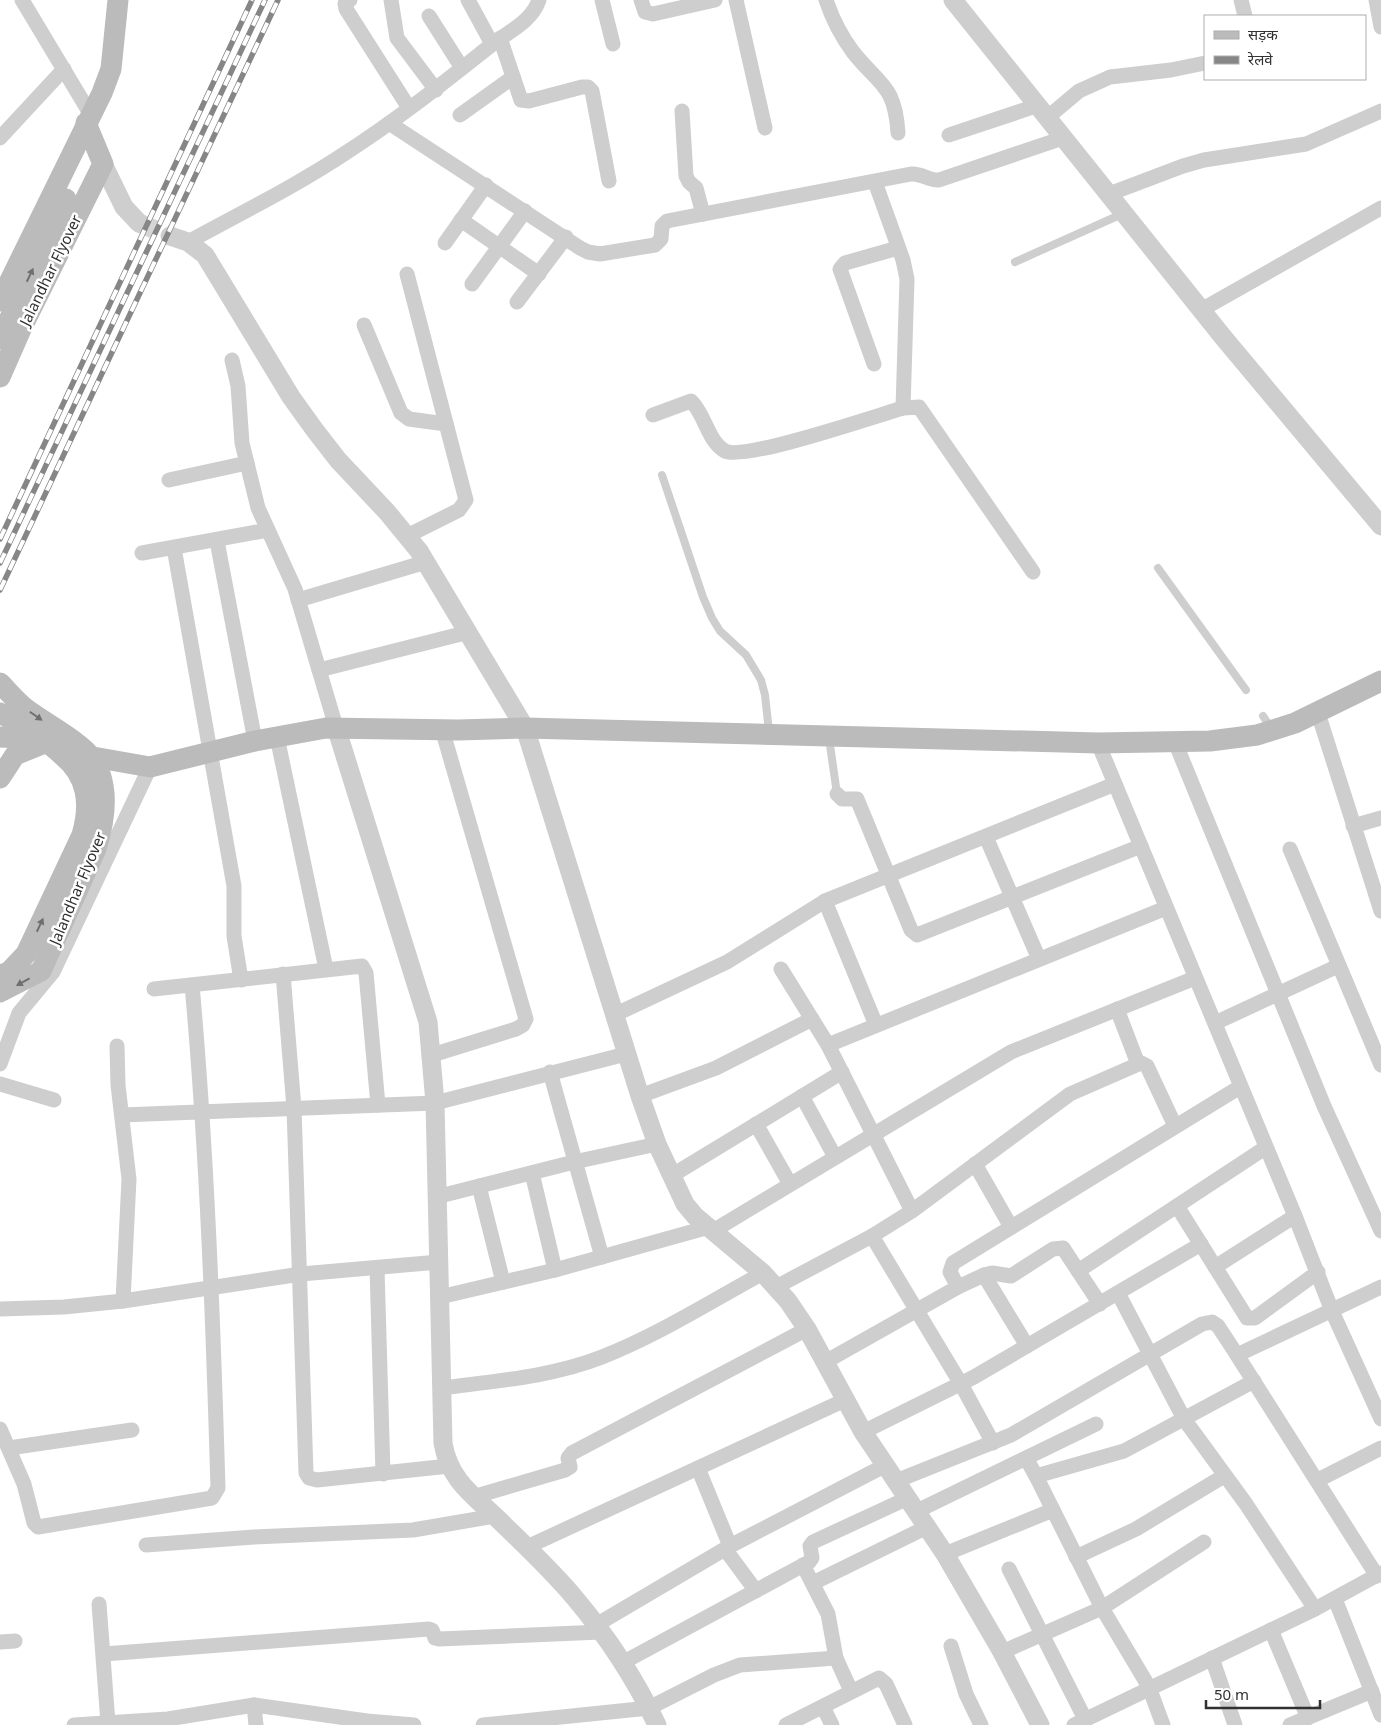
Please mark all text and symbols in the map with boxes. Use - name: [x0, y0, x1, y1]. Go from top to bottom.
- legend: [1204, 15, 1366, 80]
- text: सड़क: [1248, 24, 1278, 44]
- text: रेलवे: [1247, 49, 1273, 69]
- street label: Jalandhar Flyover: [14, 211, 86, 331]
- one-way arrow: [26, 268, 34, 282]
- one-way arrow: [29, 711, 43, 721]
- street label: Jalandhar Flyover: [43, 828, 110, 950]
- one-way arrow: [36, 918, 44, 932]
- one-way arrow: [16, 977, 30, 986]
- scale bar: [1206, 1678, 1320, 1710]
- text: 50 m: [1214, 1684, 1249, 1704]

